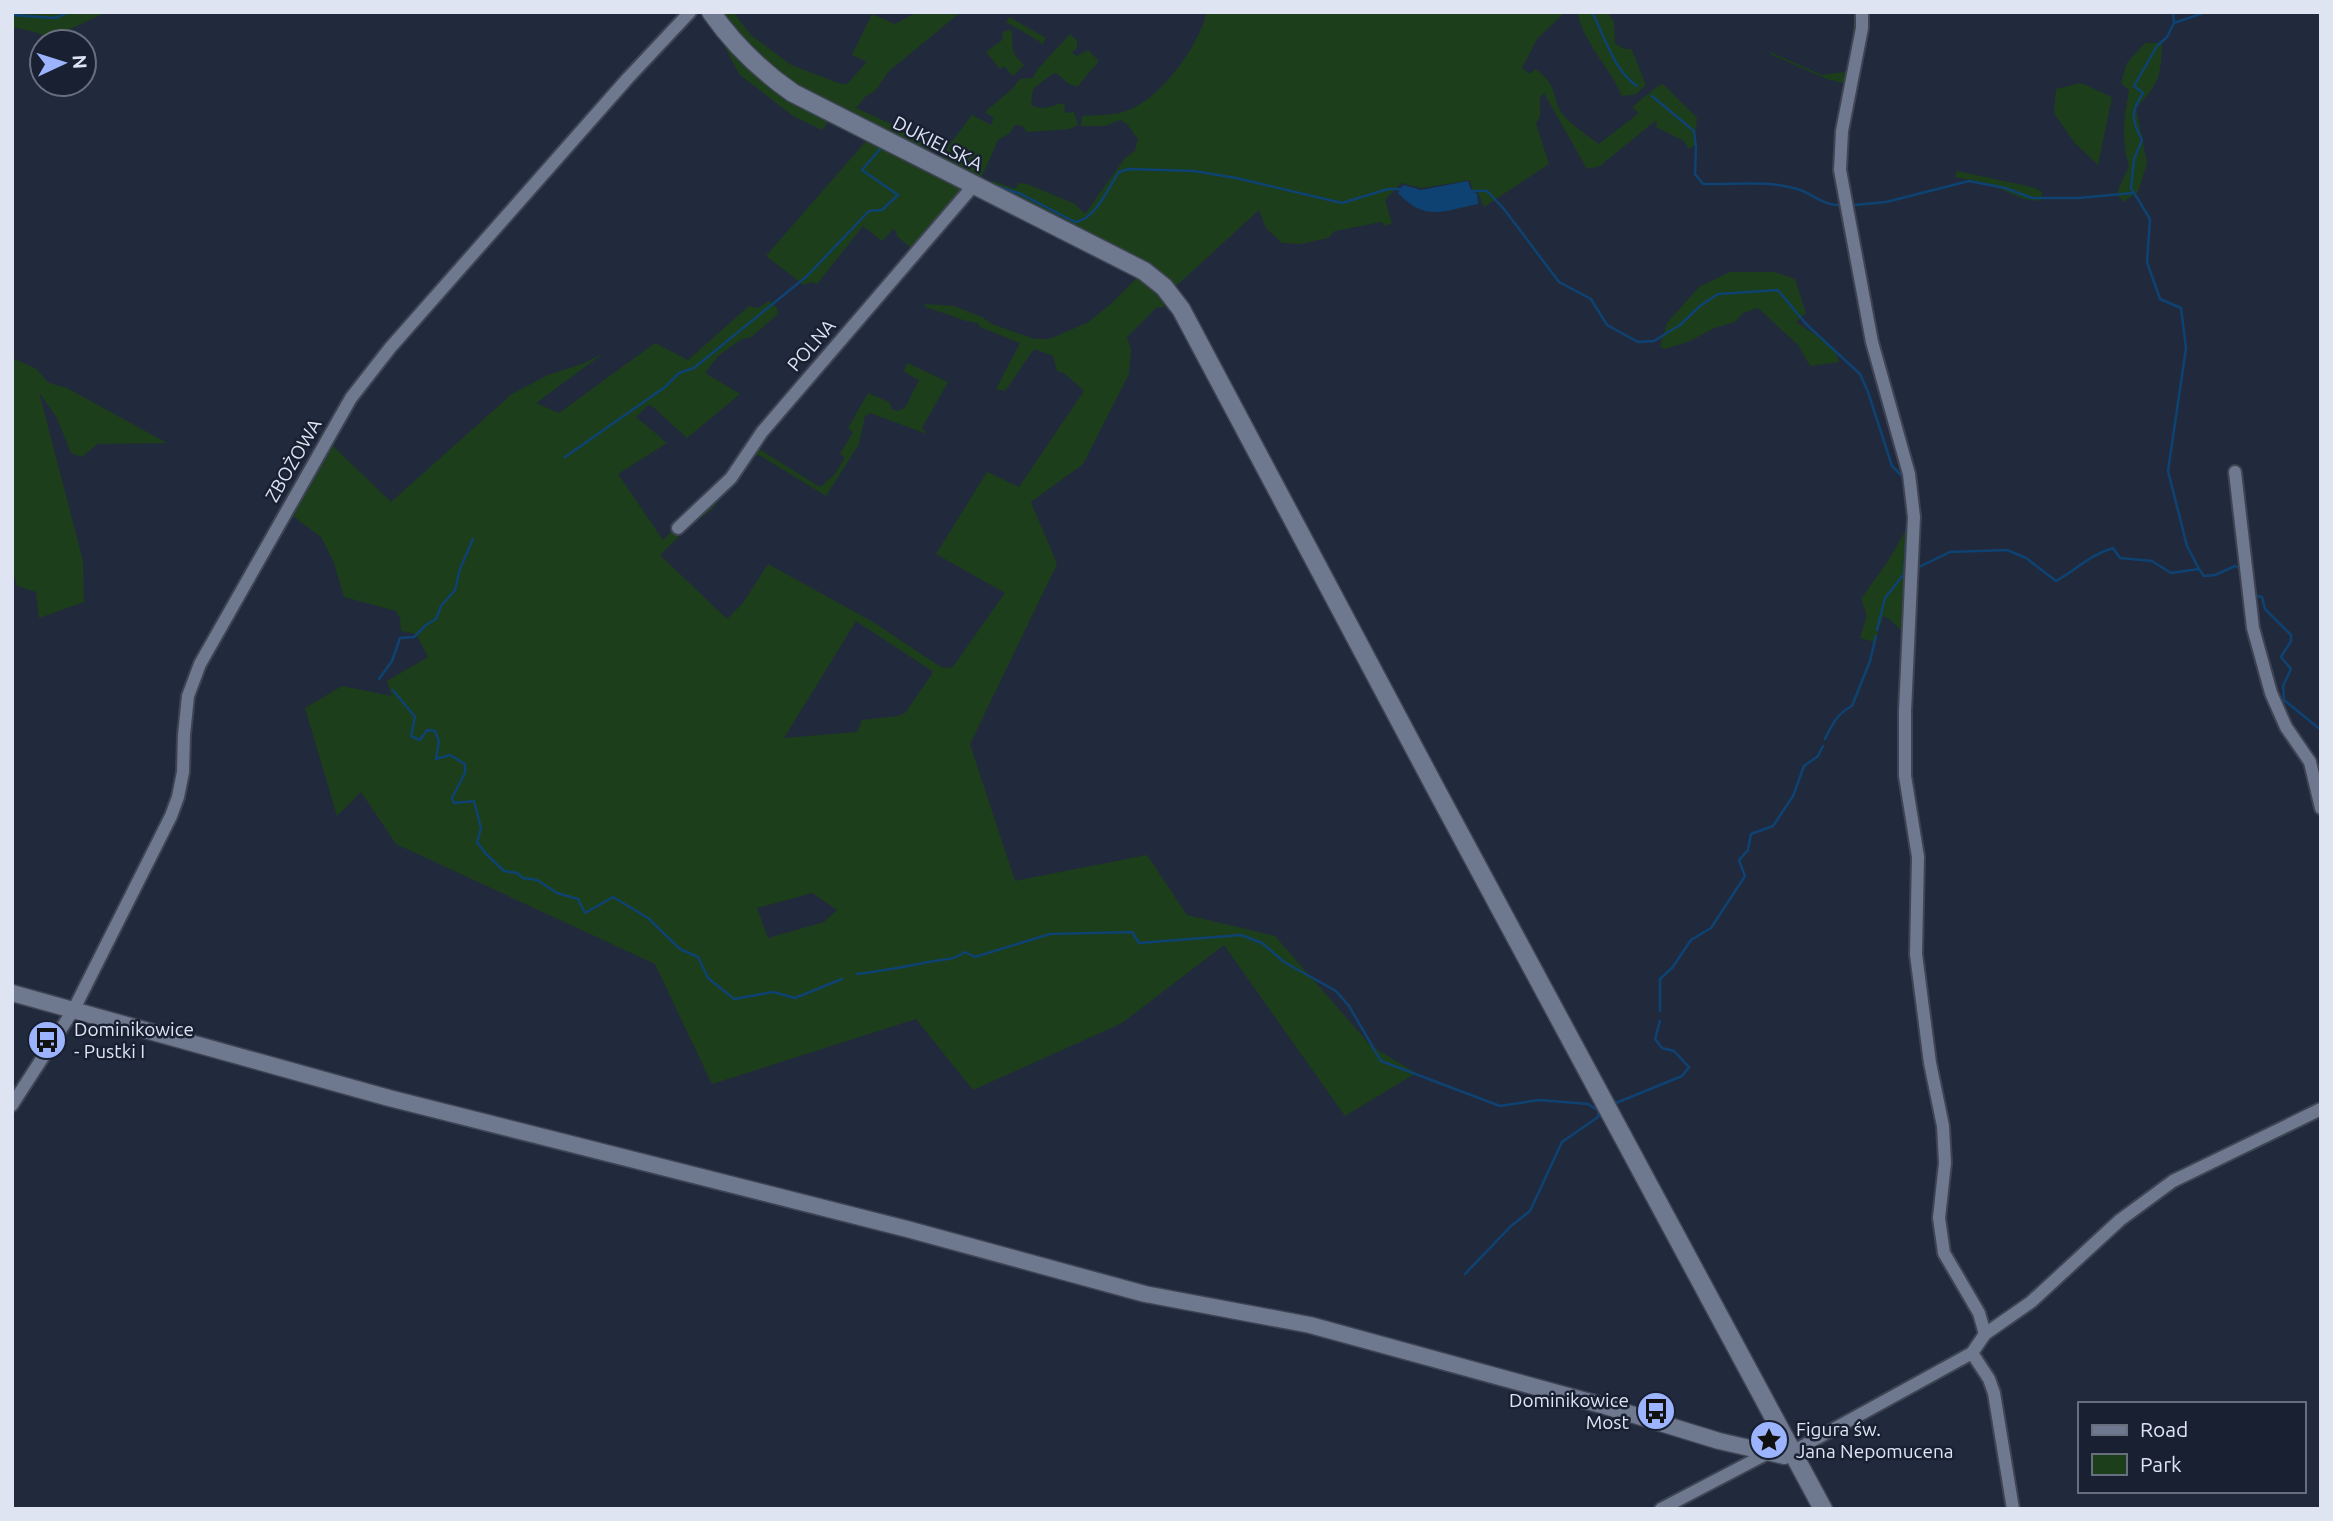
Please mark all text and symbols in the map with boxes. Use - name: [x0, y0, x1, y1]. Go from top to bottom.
- north arrow: [28, 28, 98, 98]
- text: N: [68, 54, 91, 70]
- street label: DUKIELSKA: [889, 111, 987, 175]
- street label: POLNA: [782, 314, 840, 376]
- street label: ZBOŻOWA: [260, 414, 326, 506]
- place label: Dominikowice - Pustki I: [74, 1018, 194, 1062]
- bus stop icon: Dominikowice - Pustki I: [26, 1019, 68, 1061]
- place label: Dominikowice Most: [1509, 1389, 1630, 1433]
- bus stop icon: Dominikowice Most: [1635, 1390, 1677, 1432]
- legend: [2078, 1402, 2305, 1493]
- text: Road: [2140, 1417, 2188, 1441]
- place label: Figura św. Jana Nepomucena: [1796, 1418, 1954, 1462]
- place icon: Figura św. Jana Nepomucena: [1748, 1419, 1790, 1461]
- text: Park: [2140, 1452, 2182, 1476]

